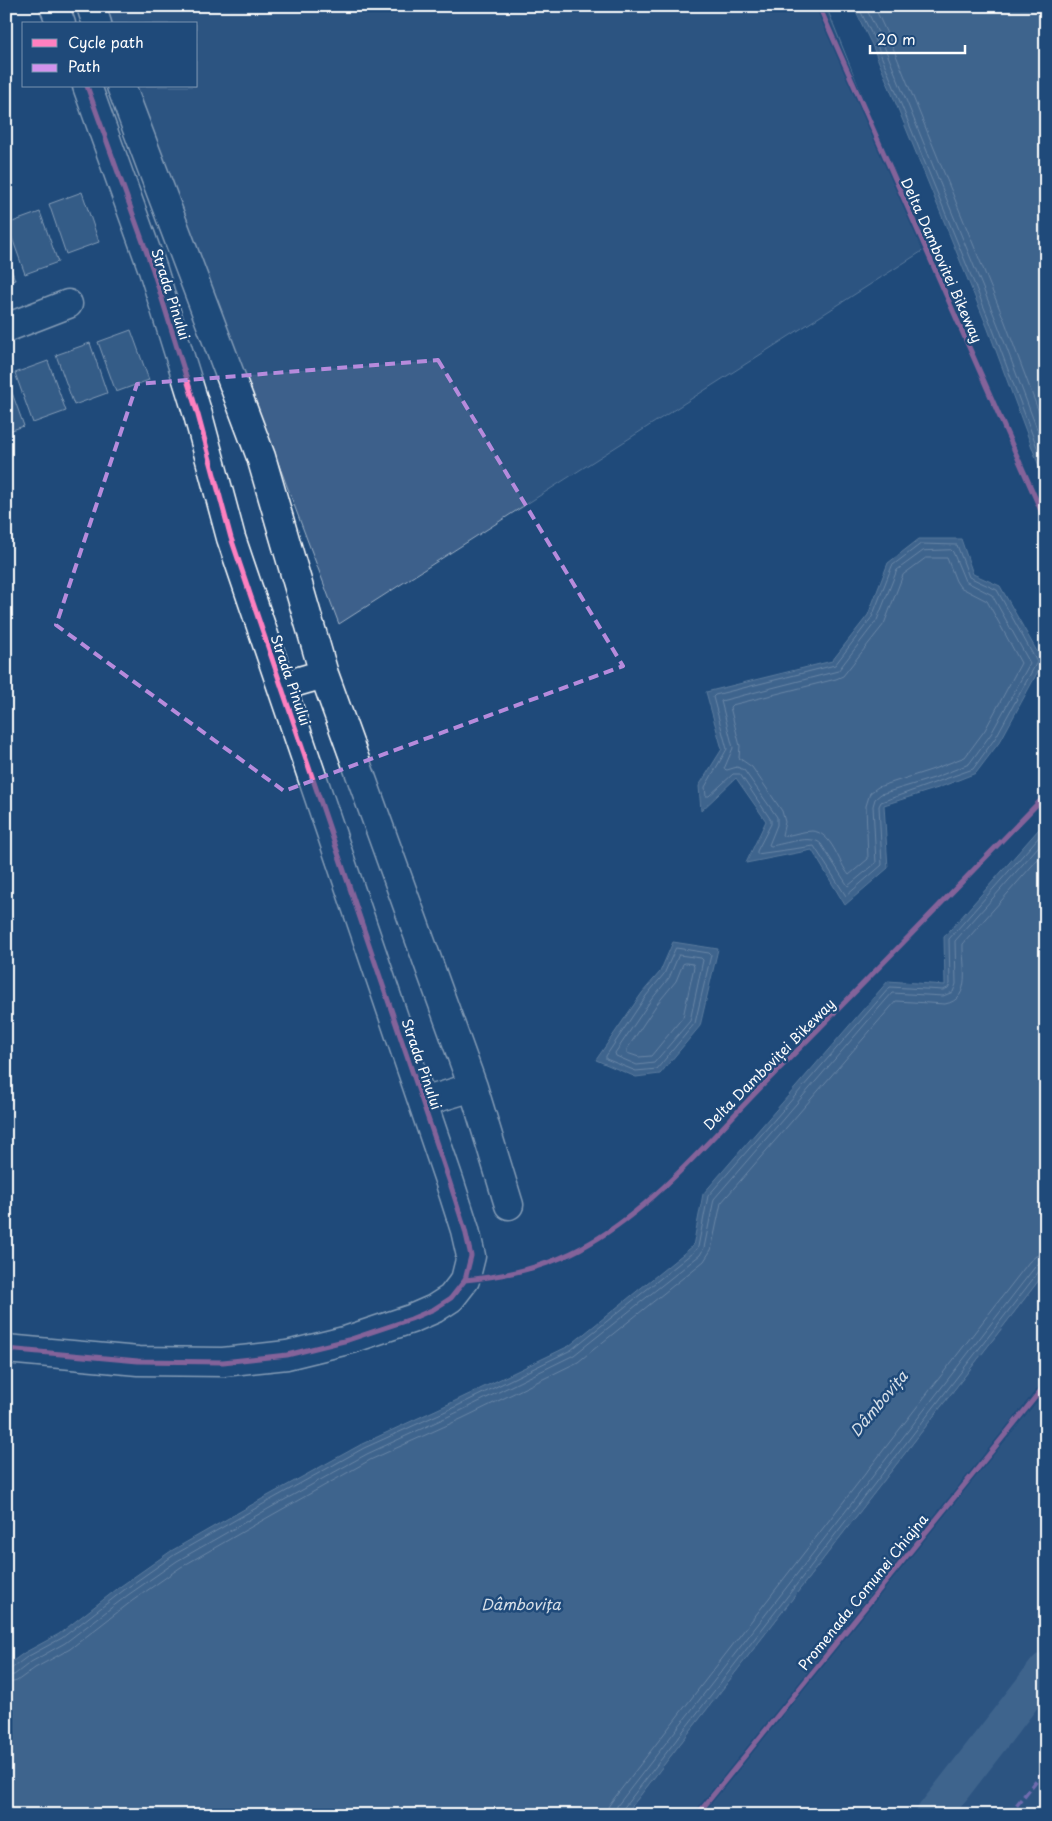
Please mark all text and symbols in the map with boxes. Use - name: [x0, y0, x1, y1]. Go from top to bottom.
- legend: [22, 22, 198, 88]
- scale bar: [870, 22, 964, 54]
- text: 20 m: [877, 27, 916, 50]
- text: Cycle path: [68, 30, 144, 53]
- text: Path: [68, 54, 100, 77]
- street label: Delta Dambovitei Bikeway: [896, 174, 988, 346]
- street label: Strada Pinului: [146, 245, 196, 343]
- street label: Strada Pinului: [266, 632, 316, 728]
- street label: Delta Damboviței Bikeway: [698, 993, 840, 1135]
- street label: Strada Pinului: [397, 1016, 447, 1112]
- water label: Dâmbovița: [844, 1365, 913, 1441]
- street label: Promenada Comunei Chiajna: [793, 1509, 933, 1675]
- water label: Dâmbovița: [481, 1592, 561, 1615]

